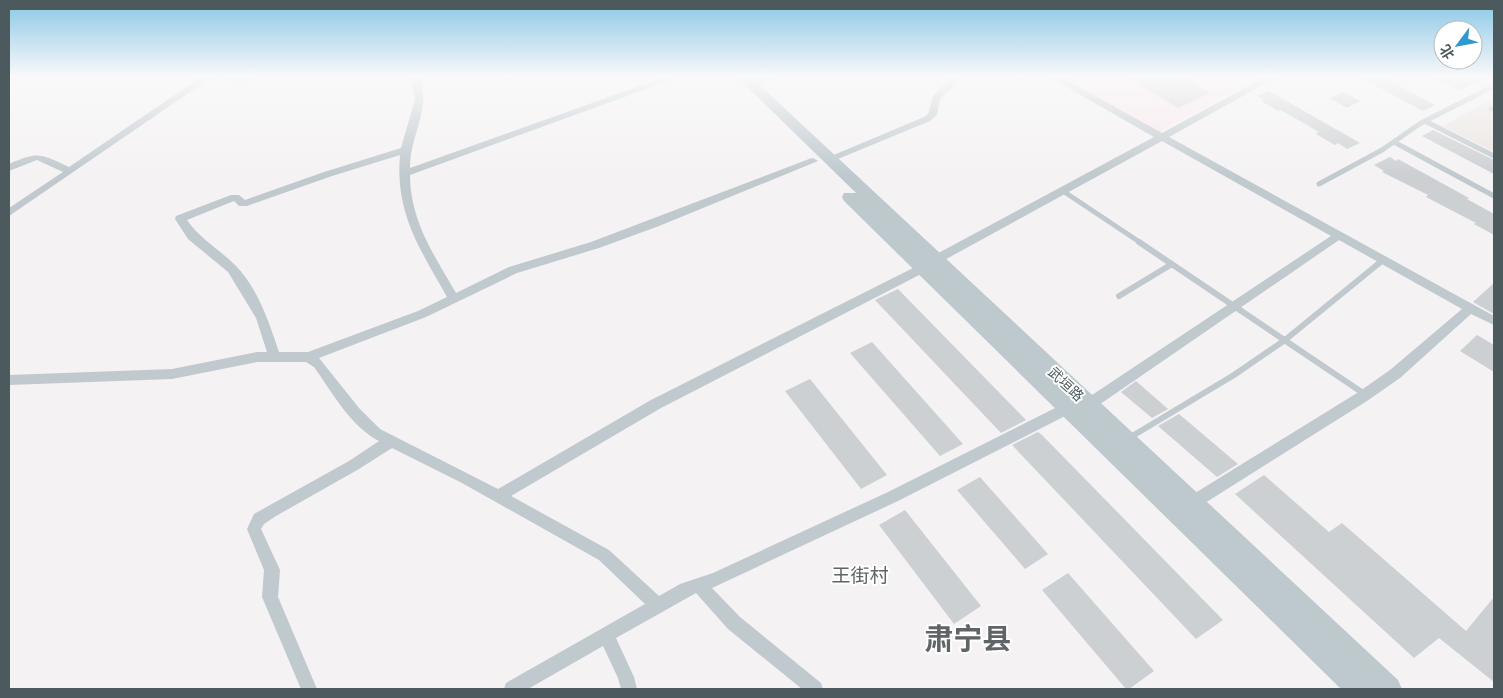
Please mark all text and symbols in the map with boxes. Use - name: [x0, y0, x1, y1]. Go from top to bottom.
- north arrow: [1433, 20, 1483, 70]
- text: 北: [1436, 41, 1458, 63]
- street label: 武垣路: [1045, 363, 1087, 405]
- district label: 王街村: [831, 563, 889, 587]
- district label: 肃宁县: [924, 620, 1012, 656]

